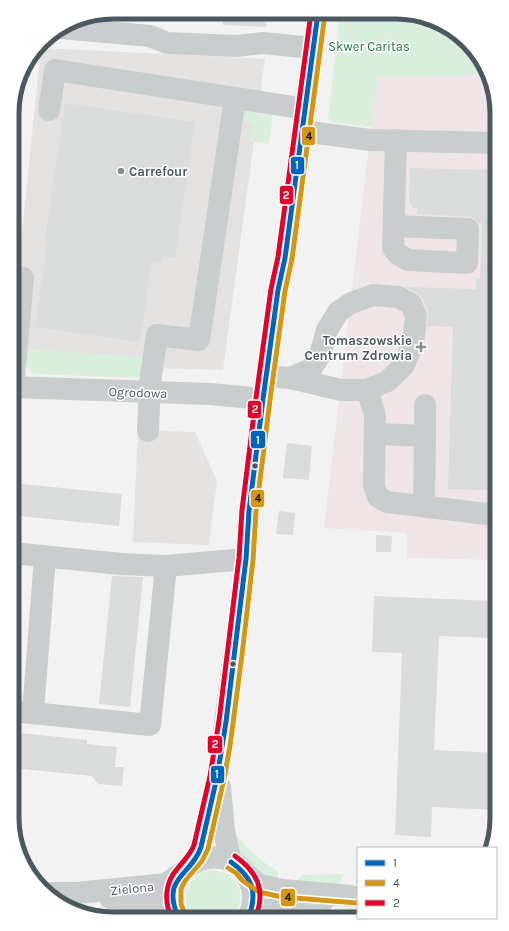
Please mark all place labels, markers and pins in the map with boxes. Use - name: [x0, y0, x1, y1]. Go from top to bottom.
- place label: Carrefour: [129, 164, 188, 179]
- marker: Carrefour: [116, 166, 126, 176]
- place label: Tomaszowskie Centrum Zdrowia: [304, 333, 412, 363]
- marker: Tomaszowskie Centrum Zdrowia: [415, 341, 427, 353]
- unlabelled marker: [250, 461, 260, 471]
- unlabelled marker: [228, 659, 238, 669]

